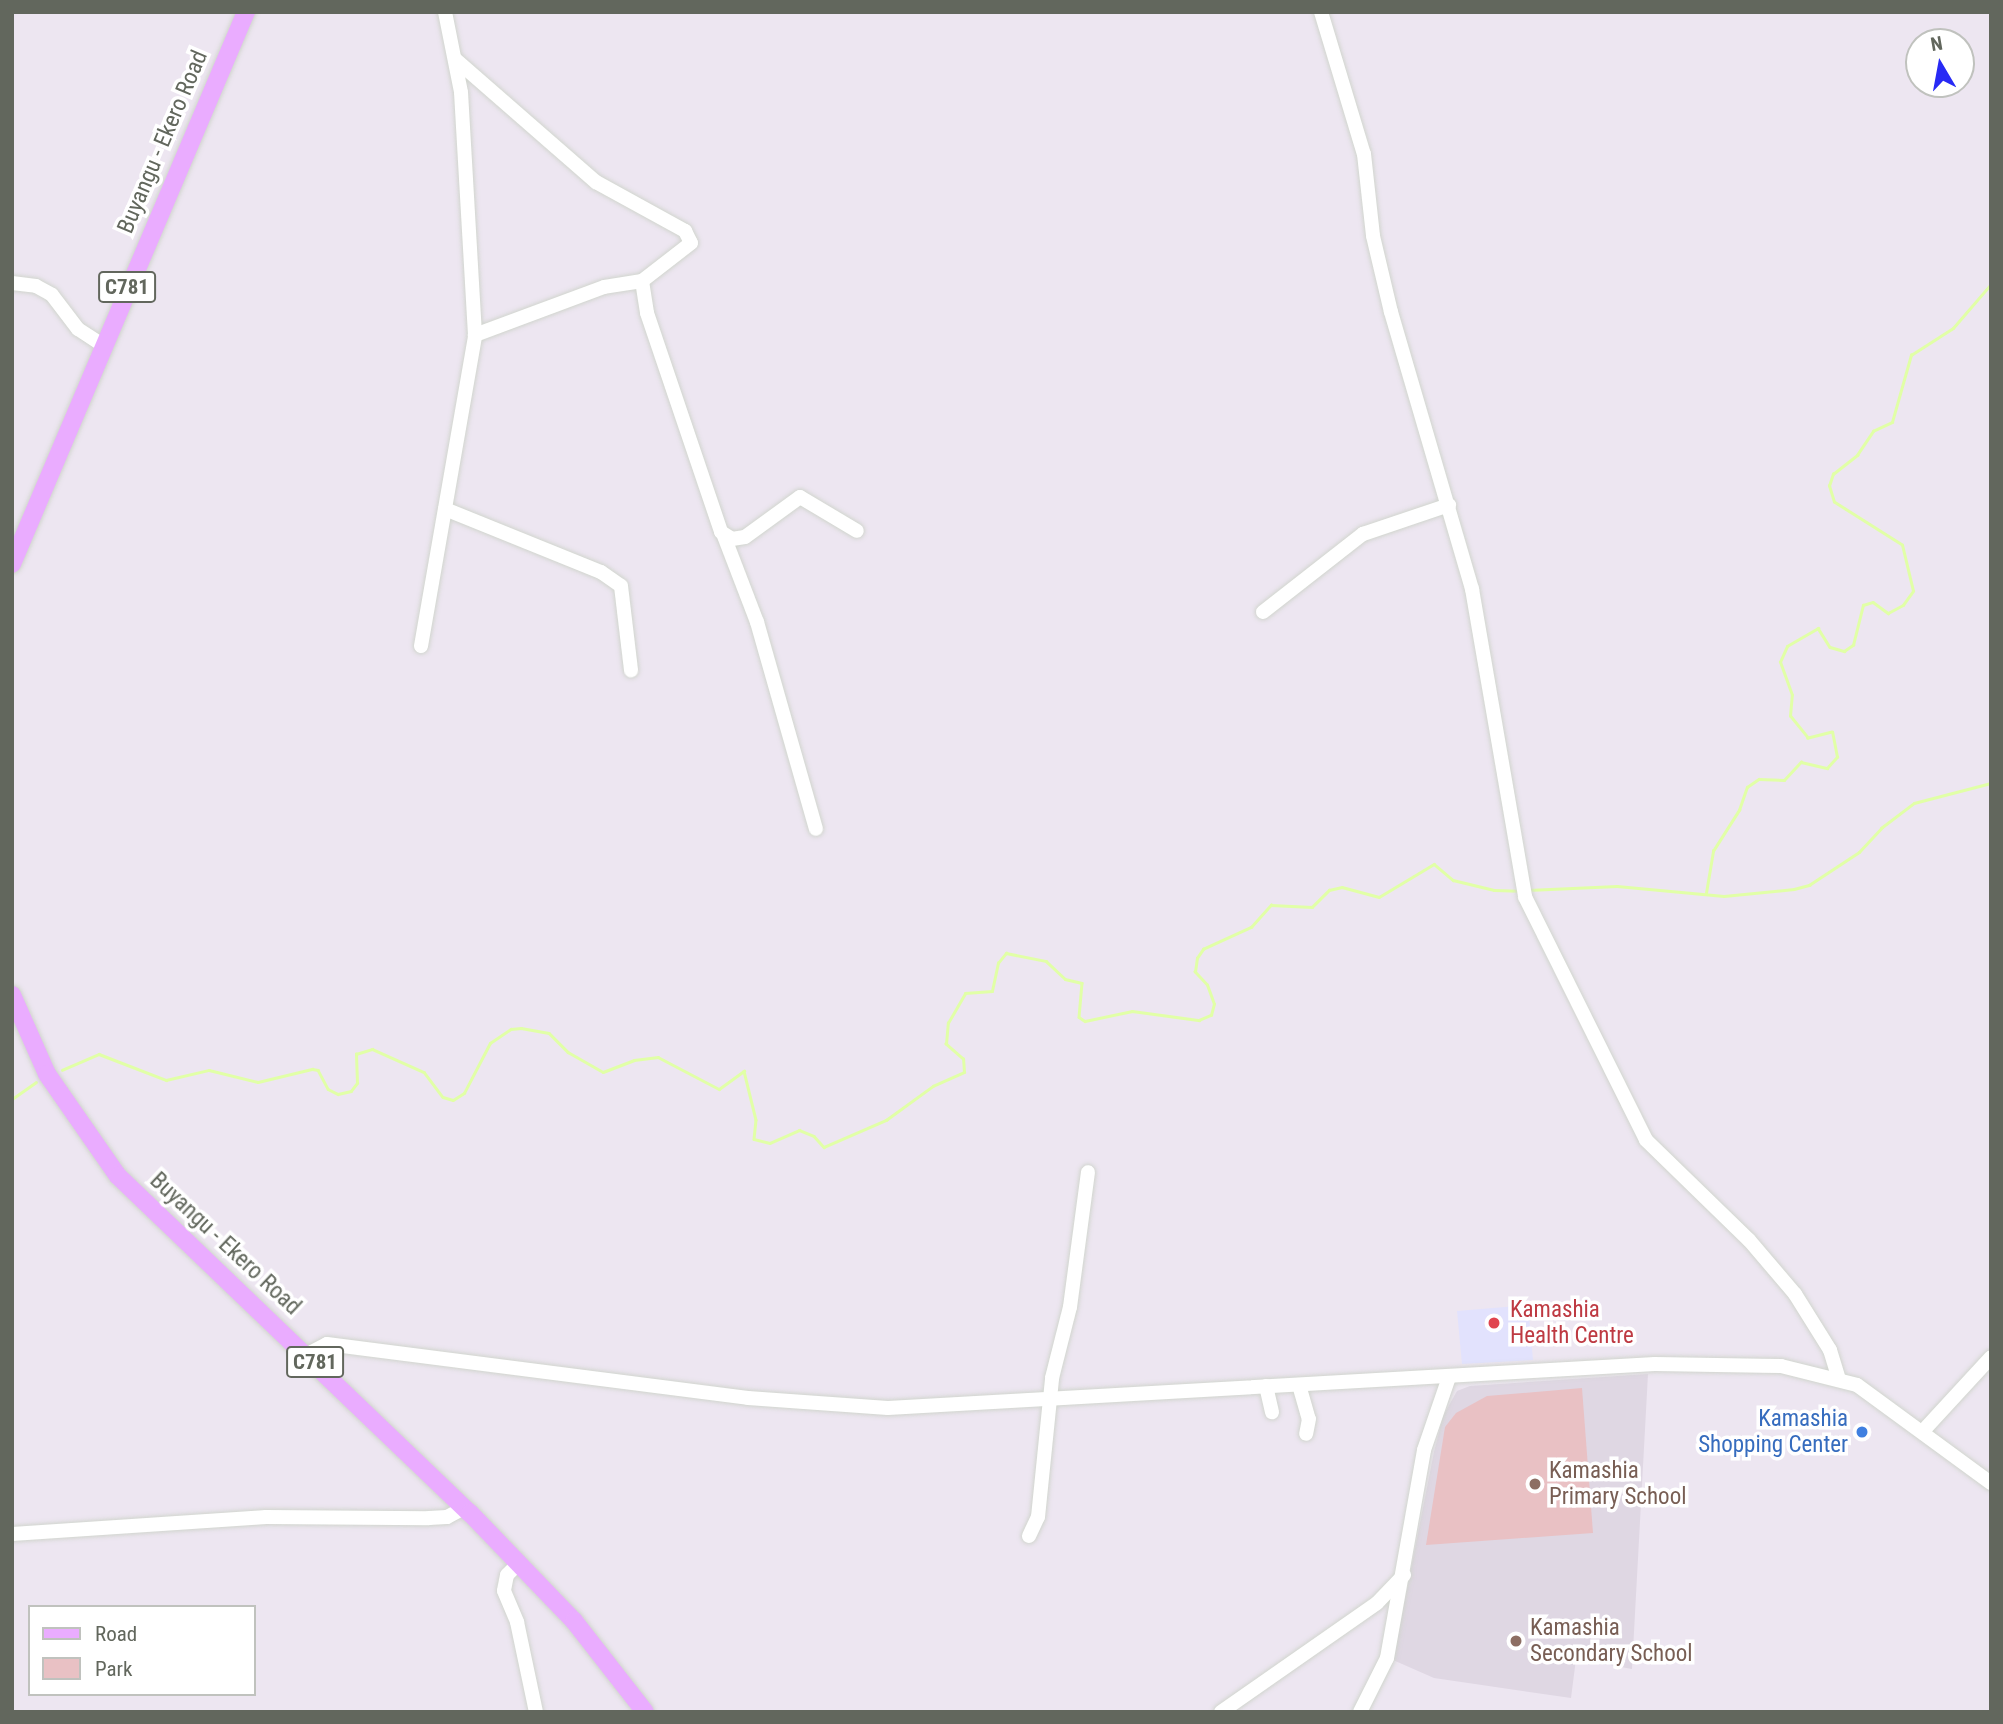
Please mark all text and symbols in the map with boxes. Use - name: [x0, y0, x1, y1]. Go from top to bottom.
- north arrow: [1905, 28, 1975, 98]
- text: N: [1929, 31, 1944, 56]
- street label: Buyangu - Ekero Road: [112, 46, 214, 238]
- road number: C781: [97, 270, 157, 304]
- street label: Buyangu - Ekero Road: [144, 1167, 306, 1321]
- place label: Kamashia Health Centre: [1510, 1296, 1634, 1350]
- marker: Kamashia Health Centre: [1484, 1313, 1504, 1333]
- road number: C781: [285, 1344, 345, 1380]
- place label: Kamashia Shopping Center: [1698, 1405, 1848, 1459]
- marker: Kamashia Shopping Center: [1854, 1424, 1870, 1440]
- place label: Kamashia Primary School: [1549, 1457, 1686, 1511]
- marker: Kamashia Primary School: [1527, 1476, 1543, 1492]
- legend: [28, 1605, 256, 1696]
- place label: Kamashia Secondary School: [1530, 1614, 1693, 1668]
- text: Road: [95, 1622, 137, 1646]
- marker: Kamashia Secondary School: [1508, 1633, 1524, 1649]
- text: Park: [95, 1657, 132, 1681]

